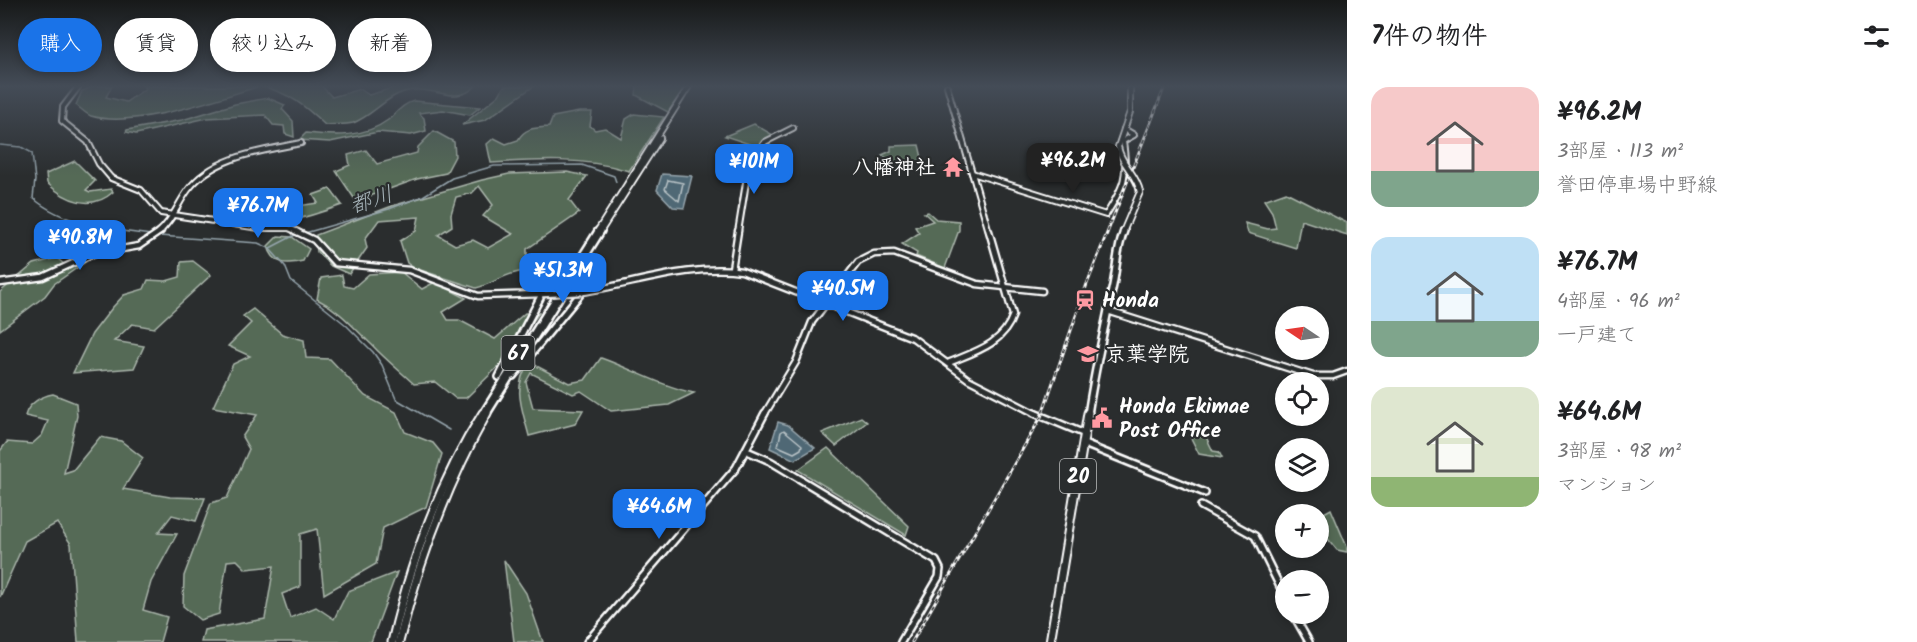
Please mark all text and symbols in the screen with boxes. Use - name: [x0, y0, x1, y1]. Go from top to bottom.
- text: 7件の物件: [1371, 16, 1487, 58]
- chip: 購入: [18, 18, 102, 72]
- chip: 賃貸: [114, 18, 198, 72]
- chip: 絞り込み: [210, 18, 336, 72]
- chip: 新着: [348, 18, 432, 72]
- icon: filters: [1860, 20, 1893, 53]
- text: ¥96.2M: [1557, 92, 1641, 134]
- icon: home: [1419, 111, 1491, 183]
- text: 3部屋 · 113 m²: [1557, 136, 1683, 168]
- pin: ¥96.2M: [1024, 143, 1122, 194]
- pin: ¥101M: [712, 144, 796, 195]
- text: ¥96.2M: [1041, 146, 1105, 178]
- text: ¥101M: [729, 147, 779, 179]
- place label: 八幡神社: [852, 152, 936, 185]
- temple icon: 八幡神社: [941, 155, 965, 179]
- text: 誉田停車場中野線: [1557, 170, 1717, 202]
- water label: 都川: [345, 178, 398, 225]
- pin: ¥76.7M: [209, 188, 307, 239]
- text: ¥76.7M: [227, 191, 289, 223]
- pin: ¥90.8M: [31, 220, 129, 271]
- text: ¥90.8M: [48, 223, 112, 255]
- text: ¥76.7M: [1557, 242, 1637, 284]
- pin: ¥51.3M: [514, 253, 612, 304]
- text: ¥51.3M: [533, 256, 593, 288]
- icon: home: [1419, 261, 1491, 333]
- pin: ¥40.5M: [794, 271, 892, 322]
- text: ¥40.5M: [811, 274, 875, 306]
- place label: Honda: [1102, 285, 1159, 318]
- text: 4部屋 · 96 m²: [1557, 286, 1680, 318]
- station icon: Honda: [1073, 288, 1097, 312]
- north arrow: [1275, 306, 1329, 360]
- map controls: [1275, 306, 1329, 624]
- text: 一戸建て: [1557, 320, 1637, 352]
- road number: 67: [502, 336, 534, 370]
- place label: 京葉学院: [1105, 339, 1189, 372]
- school or university icon: 京葉学院: [1076, 342, 1100, 366]
- button: locate: [1275, 372, 1329, 426]
- place label: Honda Ekimae Post Office: [1119, 391, 1250, 448]
- text: ¥64.6M: [1557, 392, 1641, 434]
- public building icon: Honda Ekimae Post Office: [1090, 406, 1114, 430]
- icon: home: [1419, 411, 1491, 483]
- text: 3部屋 · 98 m²: [1557, 436, 1681, 468]
- button: layers: [1275, 438, 1329, 492]
- road number: 20: [1060, 459, 1096, 493]
- text: マンション: [1557, 470, 1656, 502]
- pin: ¥64.6M: [610, 489, 708, 540]
- text: ¥64.6M: [627, 492, 691, 524]
- button: +: [1275, 504, 1329, 558]
- button: −: [1275, 570, 1329, 624]

